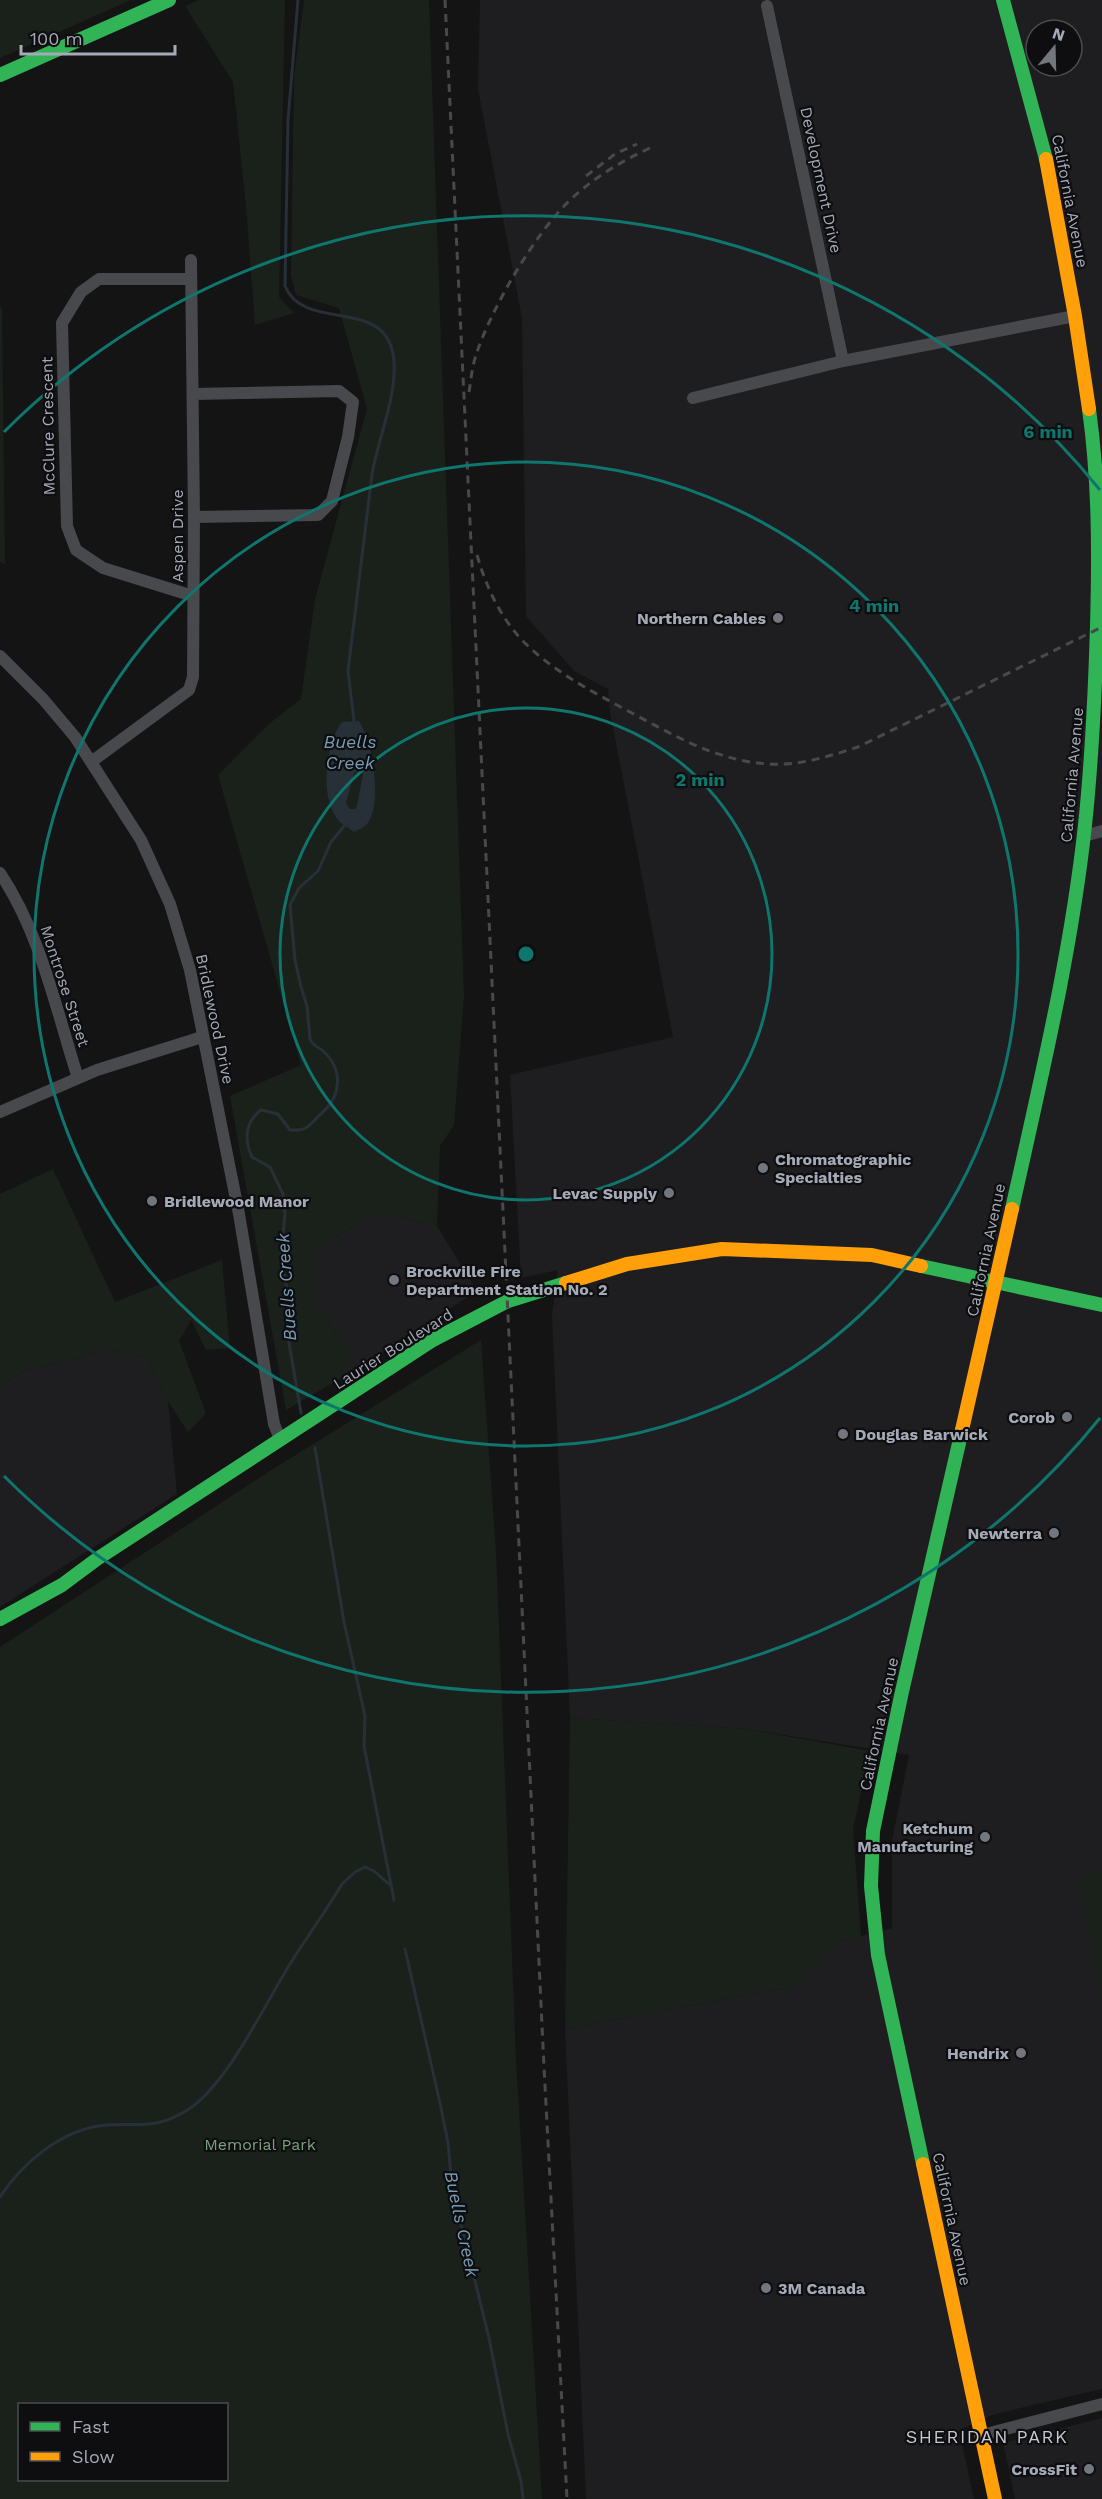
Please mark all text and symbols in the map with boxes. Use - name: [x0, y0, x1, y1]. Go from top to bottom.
- scale bar: [21, 18, 176, 56]
- north arrow: [1024, 18, 1084, 78]
- text: N: [1050, 23, 1067, 45]
- text: 100 m: [30, 28, 83, 49]
- street label: Development Drive: [796, 105, 846, 255]
- street label: California Avenue: [1048, 133, 1092, 269]
- street label: McClure Crescent: [37, 356, 59, 496]
- text: 6 min: [1023, 421, 1073, 442]
- street label: Aspen Drive: [168, 489, 187, 583]
- text: 4 min: [849, 595, 899, 616]
- place label: Northern Cables: [637, 609, 766, 628]
- marker: Northern Cables: [771, 611, 785, 625]
- street label: California Avenue: [1057, 707, 1087, 843]
- water label: Buells Creek: [324, 731, 376, 773]
- text: 2 min: [675, 769, 725, 790]
- street label: Montrose Street: [36, 923, 94, 1050]
- centre of rings: [516, 944, 536, 964]
- street label: Bridlewood Drive: [192, 952, 238, 1086]
- place label: Chromatographic Specialties: [775, 1150, 911, 1187]
- marker: Chromatographic Specialties: [756, 1161, 770, 1175]
- street label: California Avenue: [963, 1182, 1009, 1318]
- place label: Levac Supply: [553, 1184, 658, 1203]
- marker: Levac Supply: [662, 1186, 676, 1200]
- place label: Bridlewood Manor: [164, 1192, 309, 1211]
- marker: Bridlewood Manor: [145, 1194, 159, 1208]
- water label: Buells Creek: [272, 1231, 300, 1342]
- place label: Brockville Fire Department Station No. 2: [406, 1262, 607, 1299]
- marker: Brockville Fire Department Station No. 2: [387, 1273, 401, 1287]
- street label: Laurier Boulevard: [330, 1305, 456, 1393]
- place label: Corob: [1008, 1408, 1055, 1427]
- marker: Corob: [1060, 1410, 1074, 1424]
- place label: Douglas Barwick: [855, 1425, 988, 1444]
- marker: Douglas Barwick: [836, 1427, 850, 1441]
- place label: Newterra: [968, 1524, 1043, 1543]
- marker: Newterra: [1047, 1526, 1061, 1540]
- street label: California Avenue: [856, 1656, 902, 1792]
- place label: Ketchum Manufacturing: [857, 1819, 973, 1856]
- marker: Ketchum Manufacturing: [978, 1830, 992, 1844]
- place label: Hendrix: [947, 2044, 1010, 2063]
- marker: Hendrix: [1014, 2046, 1028, 2060]
- park label: Memorial Park: [204, 2135, 316, 2154]
- street label: California Avenue: [929, 2151, 975, 2287]
- water label: Buells Creek: [441, 2169, 484, 2280]
- place label: 3M Canada: [778, 2279, 866, 2298]
- marker: 3M Canada: [759, 2281, 773, 2295]
- legend: [18, 2403, 228, 2481]
- text: Fast: [72, 2416, 110, 2437]
- district label: SHERIDAN PARK: [906, 2426, 1068, 2447]
- text: Slow: [72, 2446, 115, 2467]
- place label: CrossFit: [1011, 2460, 1077, 2479]
- marker: CrossFit: [1082, 2462, 1096, 2476]

